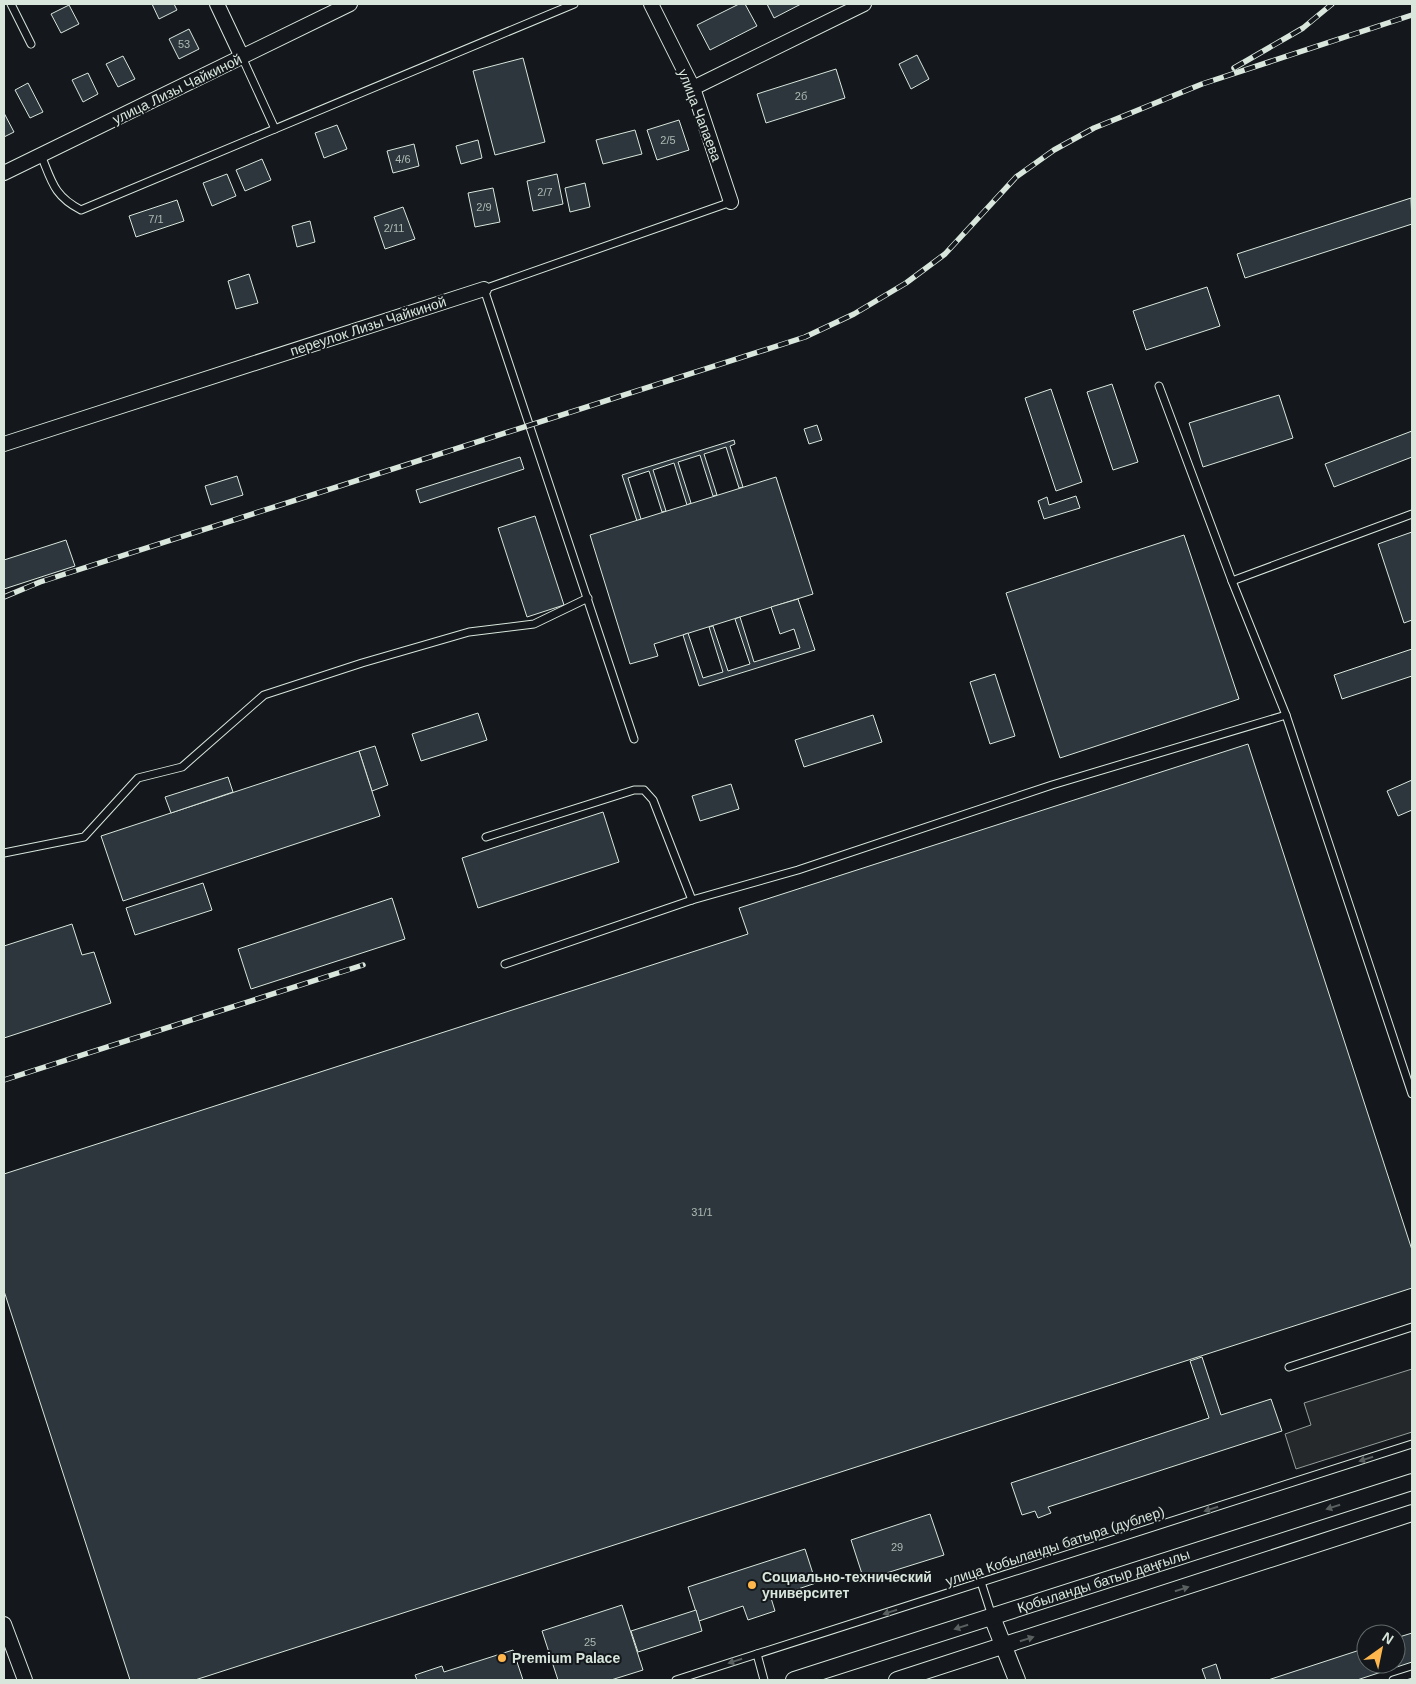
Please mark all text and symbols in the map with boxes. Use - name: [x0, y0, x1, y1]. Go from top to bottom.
- house number: 53: [178, 38, 190, 50]
- street label: улица Лизы Чайкиной: [110, 51, 244, 127]
- street label: улица Чапаева: [675, 67, 725, 164]
- house number: 2б: [795, 90, 807, 102]
- house number: 2/5: [660, 134, 676, 146]
- house number: 4/6: [395, 153, 411, 165]
- house number: 2/7: [537, 186, 553, 198]
- house number: 2/9: [476, 201, 492, 213]
- house number: 7/1: [148, 213, 164, 225]
- house number: 2/11: [384, 222, 404, 234]
- street label: переулок Лизы Чайкиной: [288, 293, 448, 359]
- house number: 31/1: [691, 1206, 713, 1218]
- one-way arrow: [1358, 1456, 1373, 1463]
- street label: улица Кобыланды батыра (дублер): [944, 1503, 1166, 1589]
- one-way arrow: [1325, 1504, 1340, 1512]
- one-way arrow: [1203, 1505, 1218, 1513]
- house number: 29: [891, 1541, 903, 1553]
- street label: Қобыланды батыр даңғылы: [1015, 1546, 1192, 1616]
- place label: Социально-технический университет: [762, 1569, 932, 1601]
- marker: Социально-технический университет: [746, 1579, 758, 1591]
- one-way arrow: [1174, 1585, 1189, 1592]
- one-way arrow: [882, 1608, 897, 1616]
- one-way arrow: [954, 1623, 969, 1631]
- north arrow: [1356, 1624, 1406, 1674]
- text: N: [1379, 1629, 1397, 1648]
- one-way arrow: [1020, 1635, 1035, 1643]
- house number: 25: [584, 1636, 596, 1648]
- place label: Premium Palace: [512, 1650, 620, 1666]
- marker: Premium Palace: [496, 1652, 508, 1664]
- one-way arrow: [727, 1658, 742, 1666]

